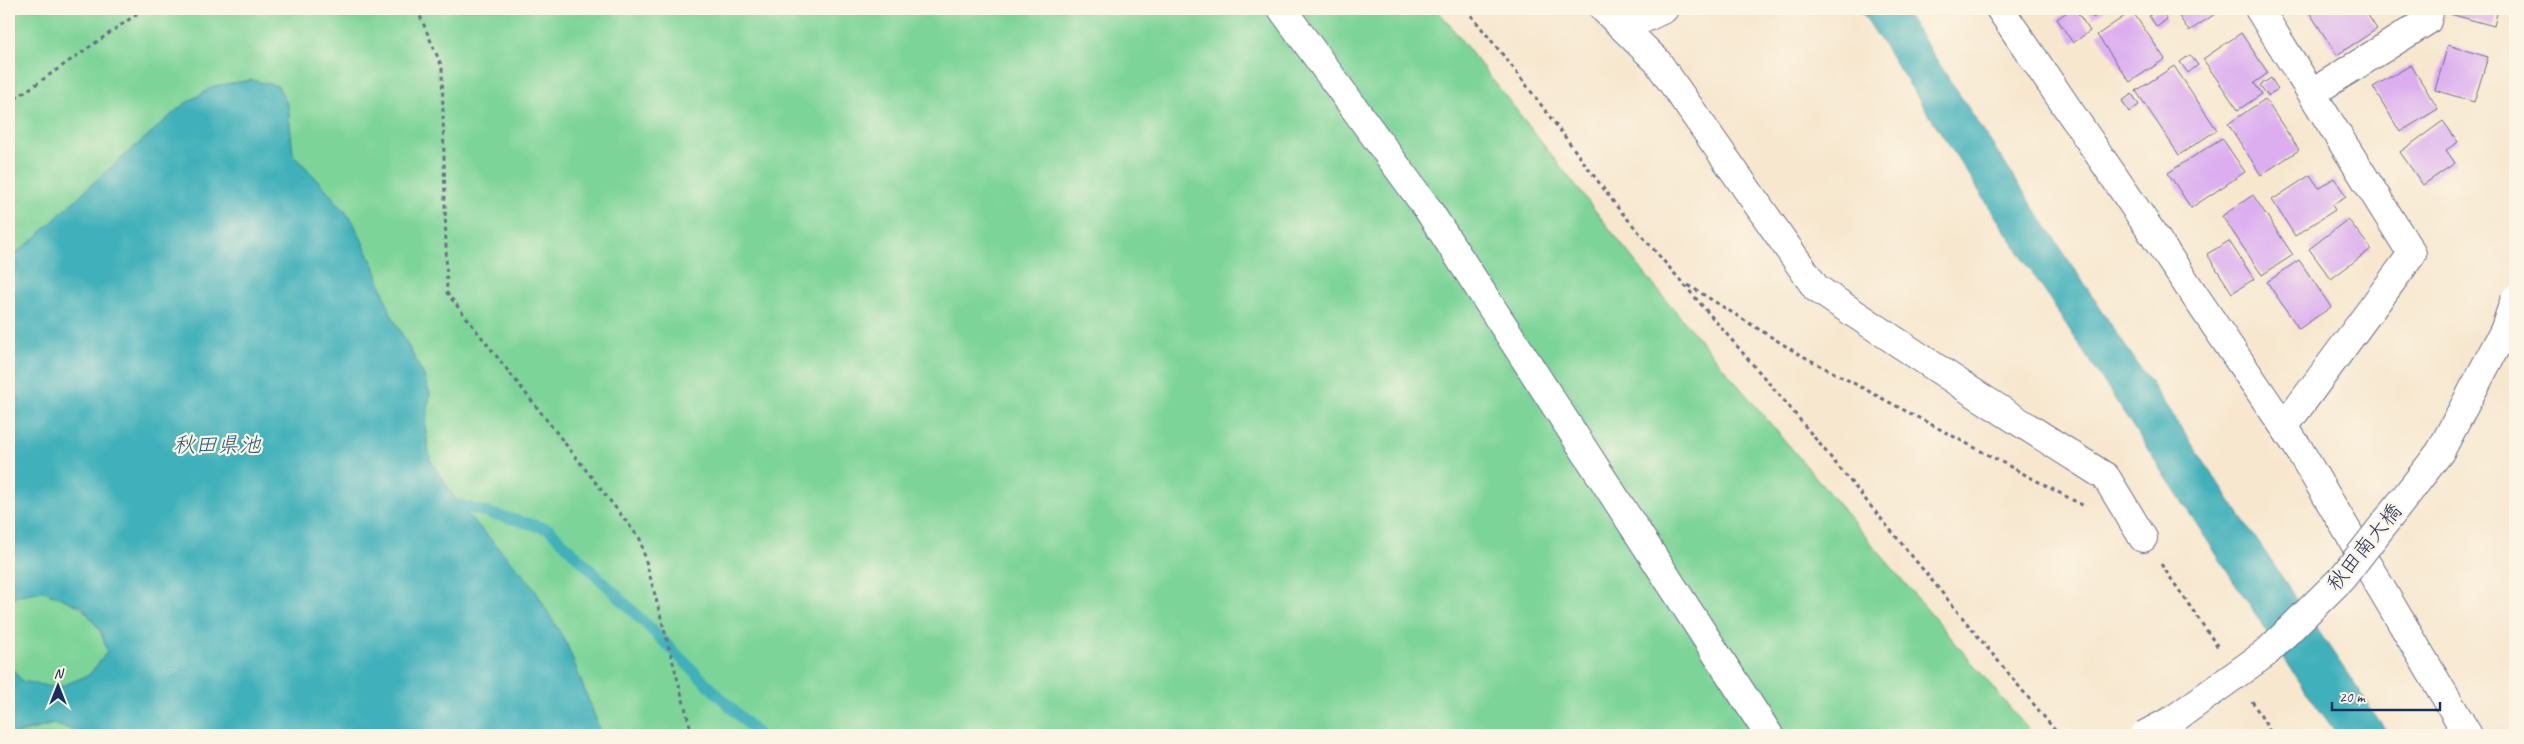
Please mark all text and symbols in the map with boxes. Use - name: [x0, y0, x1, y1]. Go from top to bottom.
- water label: 秋田県池: [173, 431, 262, 459]
- street label: 秋田南大橋: [2321, 498, 2407, 596]
- north arrow: [32, 662, 82, 712]
- text: N: [54, 665, 65, 682]
- scale bar: [2332, 679, 2439, 711]
- text: 20 m: [2339, 688, 2366, 707]

